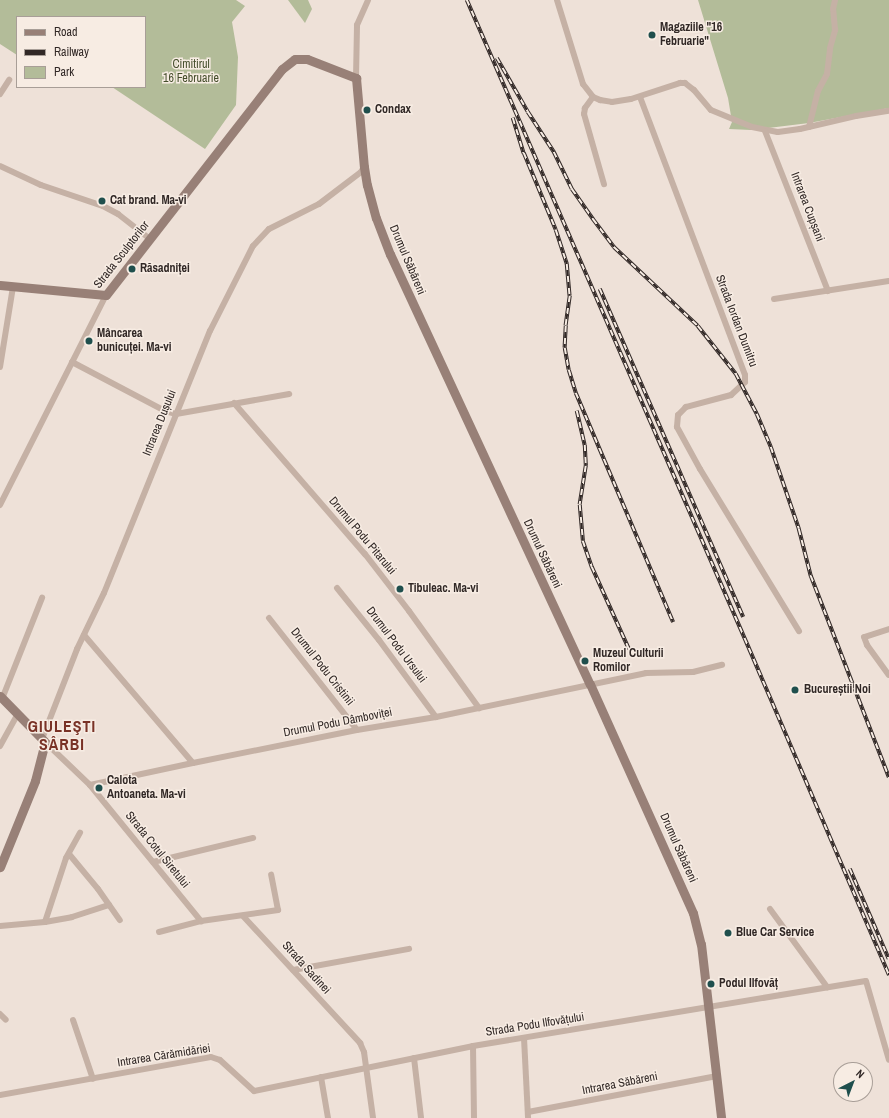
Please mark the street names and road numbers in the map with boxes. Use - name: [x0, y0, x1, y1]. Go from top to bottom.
- street label: Intrarea Cupșani: [787, 170, 827, 244]
- street label: Strada Sculptorilor: [91, 218, 153, 292]
- street label: Drumul Săbăreni: [386, 223, 428, 297]
- street label: Strada Iordan Dumitru: [712, 273, 760, 369]
- street label: Intrarea Dușului: [140, 388, 180, 458]
- street label: Drumul Podu Pitarului: [325, 494, 399, 578]
- street label: Drumul Săbăreni: [520, 517, 564, 591]
- street label: Drumul Podu Ursului: [363, 604, 429, 686]
- street label: Drumul Podu Cristinii: [287, 625, 357, 709]
- street label: Drumul Podu Dâmboviței: [282, 705, 394, 741]
- street label: Strada Cotul Siretului: [122, 809, 192, 891]
- street label: Drumul Săbăreni: [656, 811, 700, 885]
- street label: Strada Sadinei: [279, 939, 333, 997]
- street label: Strada Podu Ilfovățului: [485, 1010, 585, 1040]
- street label: Intrarea Cărămidăriei: [116, 1042, 212, 1070]
- street label: Intrarea Săbăreni: [581, 1070, 659, 1098]

